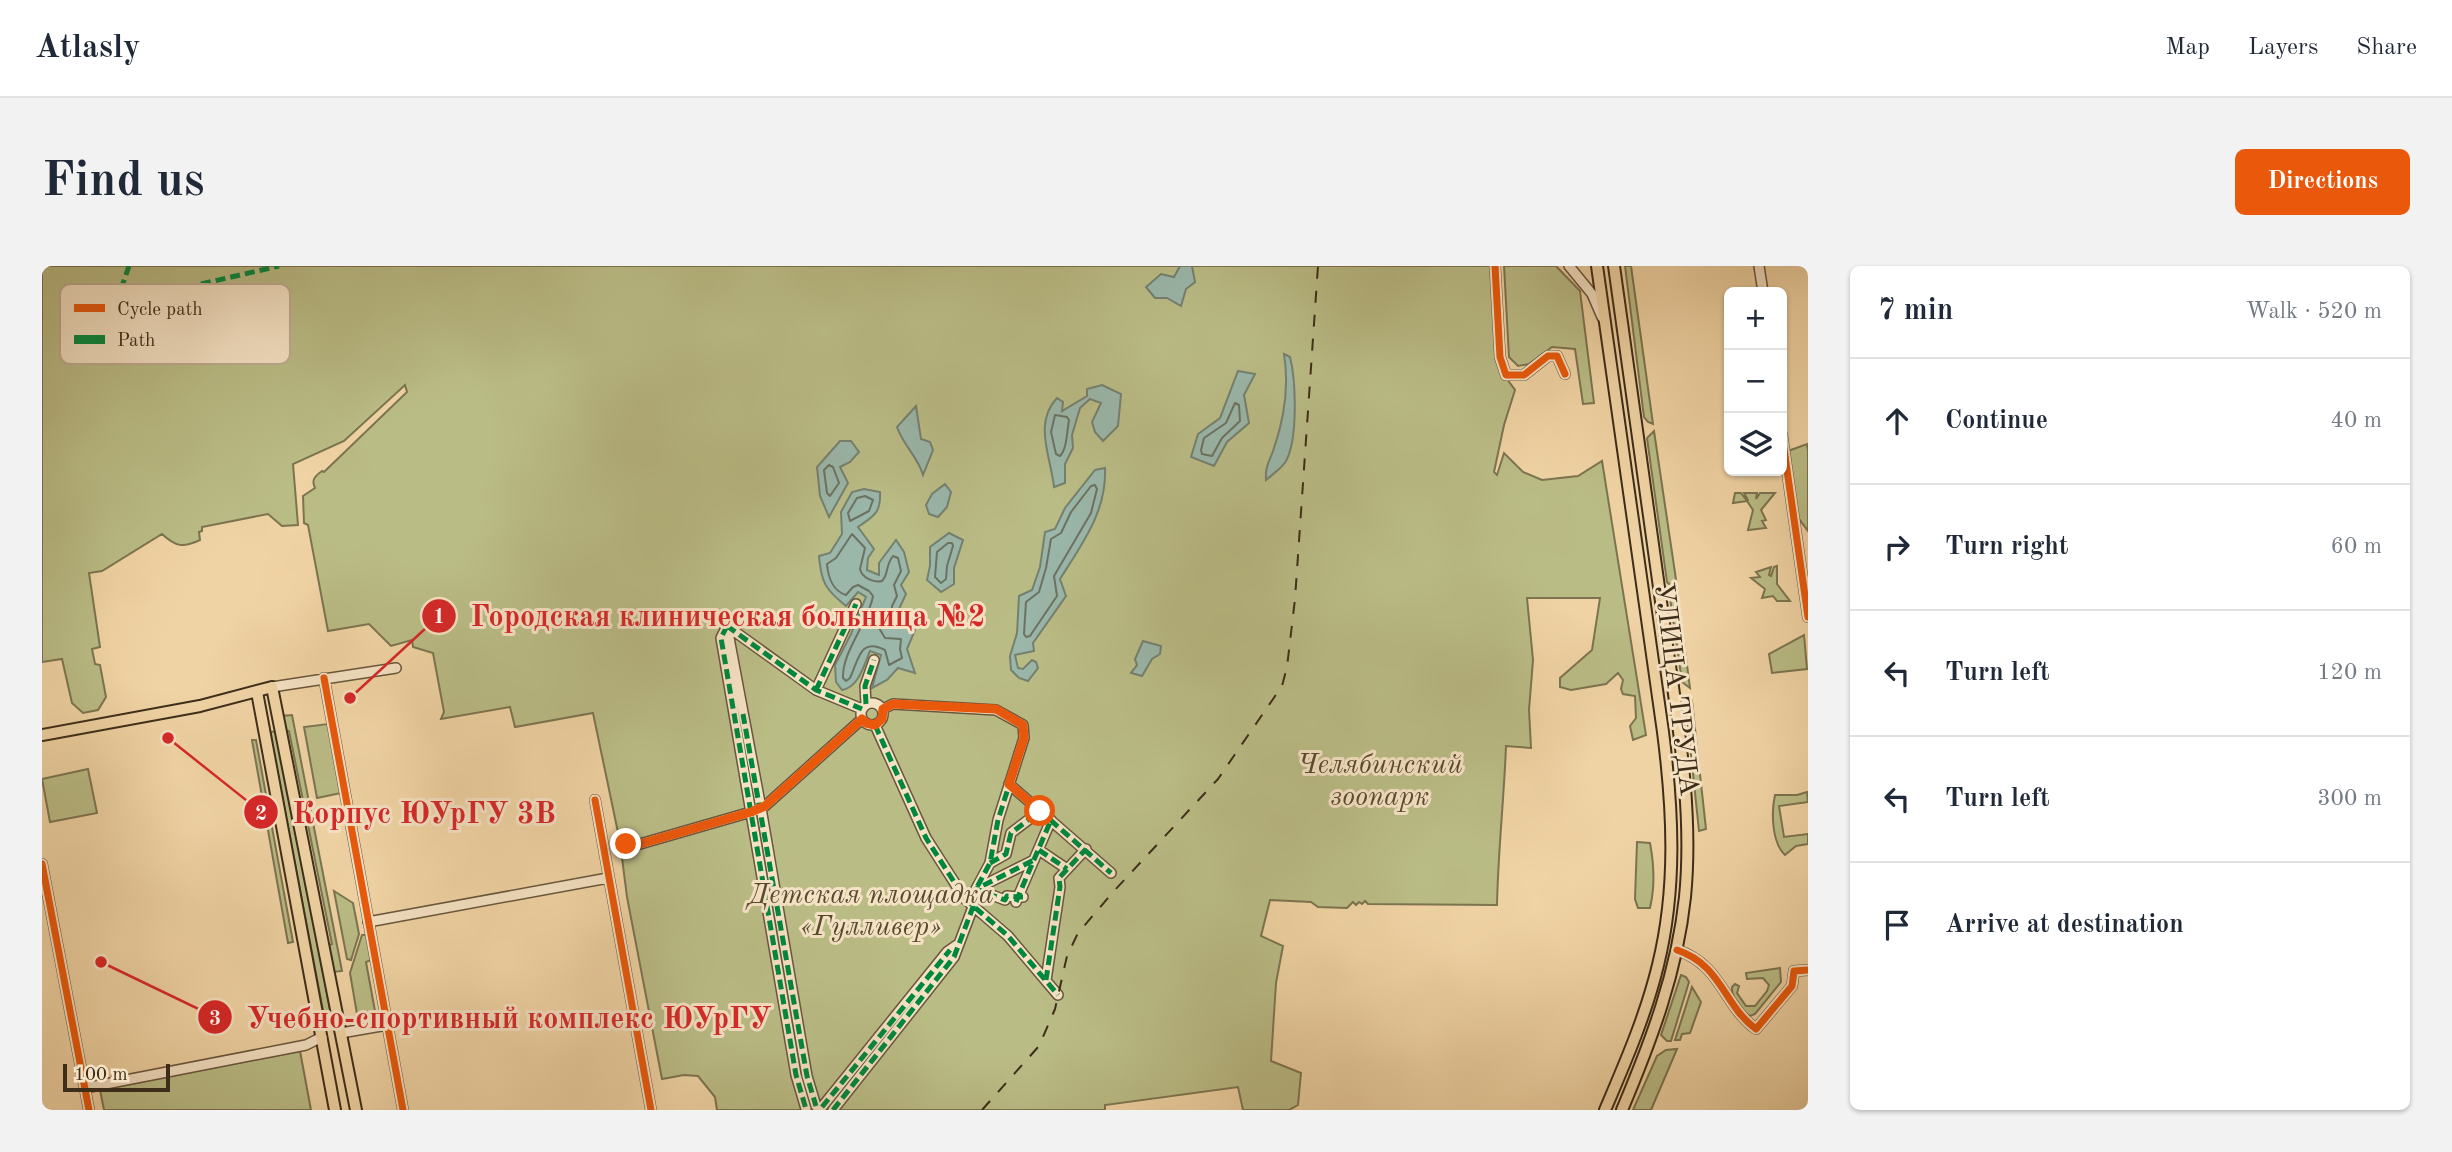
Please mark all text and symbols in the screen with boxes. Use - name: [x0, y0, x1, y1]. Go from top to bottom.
- text: Atlasly: [35, 32, 140, 65]
- text: Map: [2166, 36, 2210, 60]
- text: Layers: [2248, 36, 2318, 60]
- text: Share: [2356, 36, 2417, 60]
- button: Directions: [2235, 149, 2410, 215]
- text: Find us: [42, 158, 205, 207]
- legend: [60, 284, 290, 364]
- map controls: [1724, 287, 1787, 476]
- button: +: [1724, 287, 1787, 350]
- text: 7 min: [1878, 296, 1953, 326]
- text: Walk · 520 m: [2246, 300, 2382, 323]
- text: Cycle path: [117, 301, 203, 320]
- text: Path: [117, 332, 155, 351]
- button: −: [1724, 350, 1787, 413]
- icon: ahead: [1878, 402, 1916, 440]
- text: Continue: [1945, 408, 2048, 434]
- text: 40 m: [2331, 409, 2382, 432]
- button: layers: [1724, 413, 1787, 476]
- icon: right: [1878, 528, 1916, 566]
- text: Turn right: [1945, 534, 2068, 560]
- text: 60 m: [2331, 535, 2382, 558]
- street label: УЛИЦА ТРУДА: [1648, 581, 1702, 798]
- callout: Городская клиническая больница №2: [421, 590, 999, 641]
- text: Городская клиническая больница №2: [470, 603, 986, 633]
- text: 1: [433, 607, 445, 628]
- icon: left: [1878, 654, 1916, 692]
- text: Turn left: [1945, 660, 2050, 686]
- text: 120 m: [2317, 661, 2382, 684]
- park label: Челябинский зоопарк: [1297, 752, 1463, 812]
- icon: left: [1878, 780, 1916, 818]
- text: Turn left: [1945, 786, 2050, 812]
- callout: Корпус ЮУрГУ 3В: [243, 787, 570, 838]
- text: 300 m: [2317, 787, 2382, 810]
- route start: [1024, 795, 1055, 826]
- text: Корпус ЮУрГУ 3В: [292, 800, 556, 830]
- text: 2: [255, 804, 267, 825]
- route end: [610, 828, 641, 859]
- park label: Детская площадка «Гулливер»: [745, 882, 994, 942]
- icon: arrive: [1878, 906, 1916, 944]
- text: Arrive at destination: [1945, 912, 2184, 938]
- callout: Учебно-спортивный комплекс ЮУрГУ: [198, 992, 786, 1043]
- text: Учебно-спортивный комплекс ЮУрГУ: [246, 1005, 772, 1035]
- text: 3: [209, 1009, 221, 1030]
- scale bar: [63, 1061, 170, 1093]
- text: 100 m: [74, 1066, 127, 1085]

